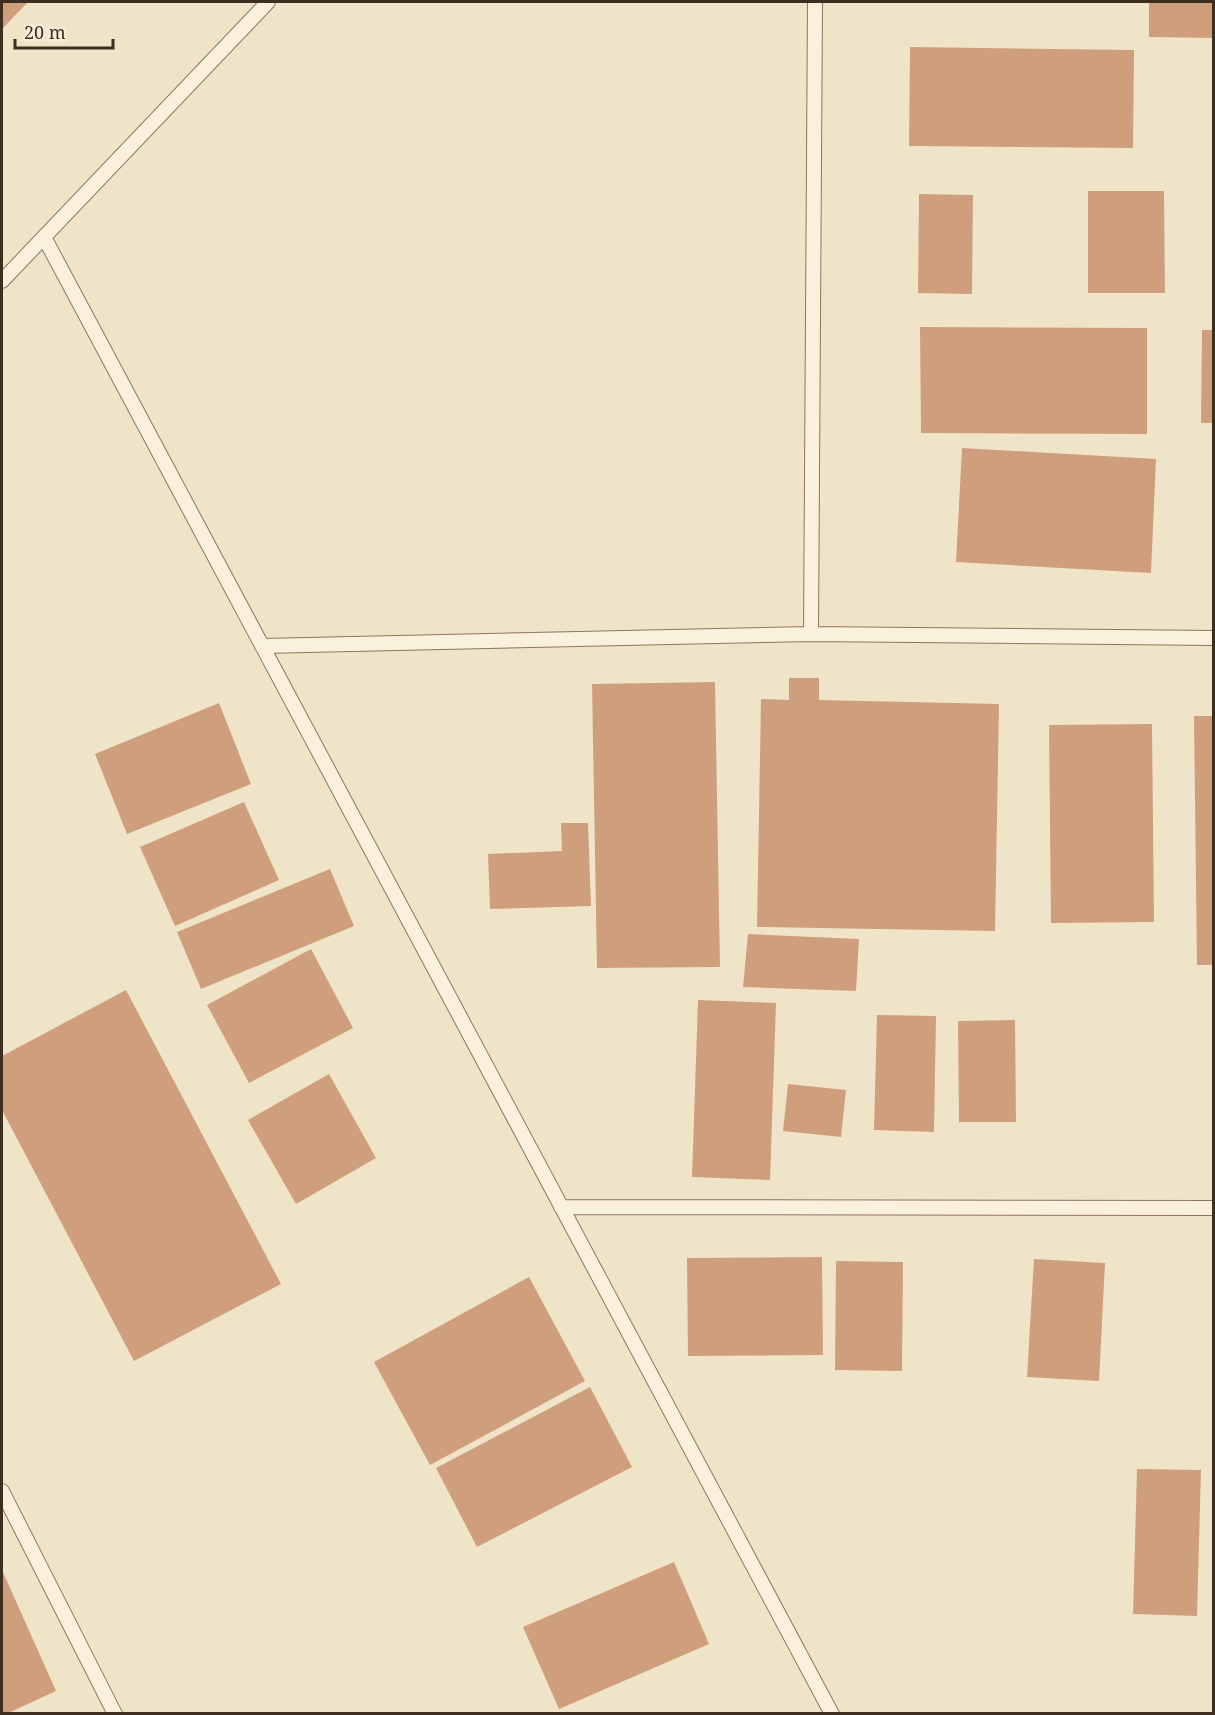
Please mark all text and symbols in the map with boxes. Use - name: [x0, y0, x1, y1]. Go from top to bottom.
- scale bar: [15, 12, 112, 50]
- text: 20 m: [24, 20, 66, 44]

